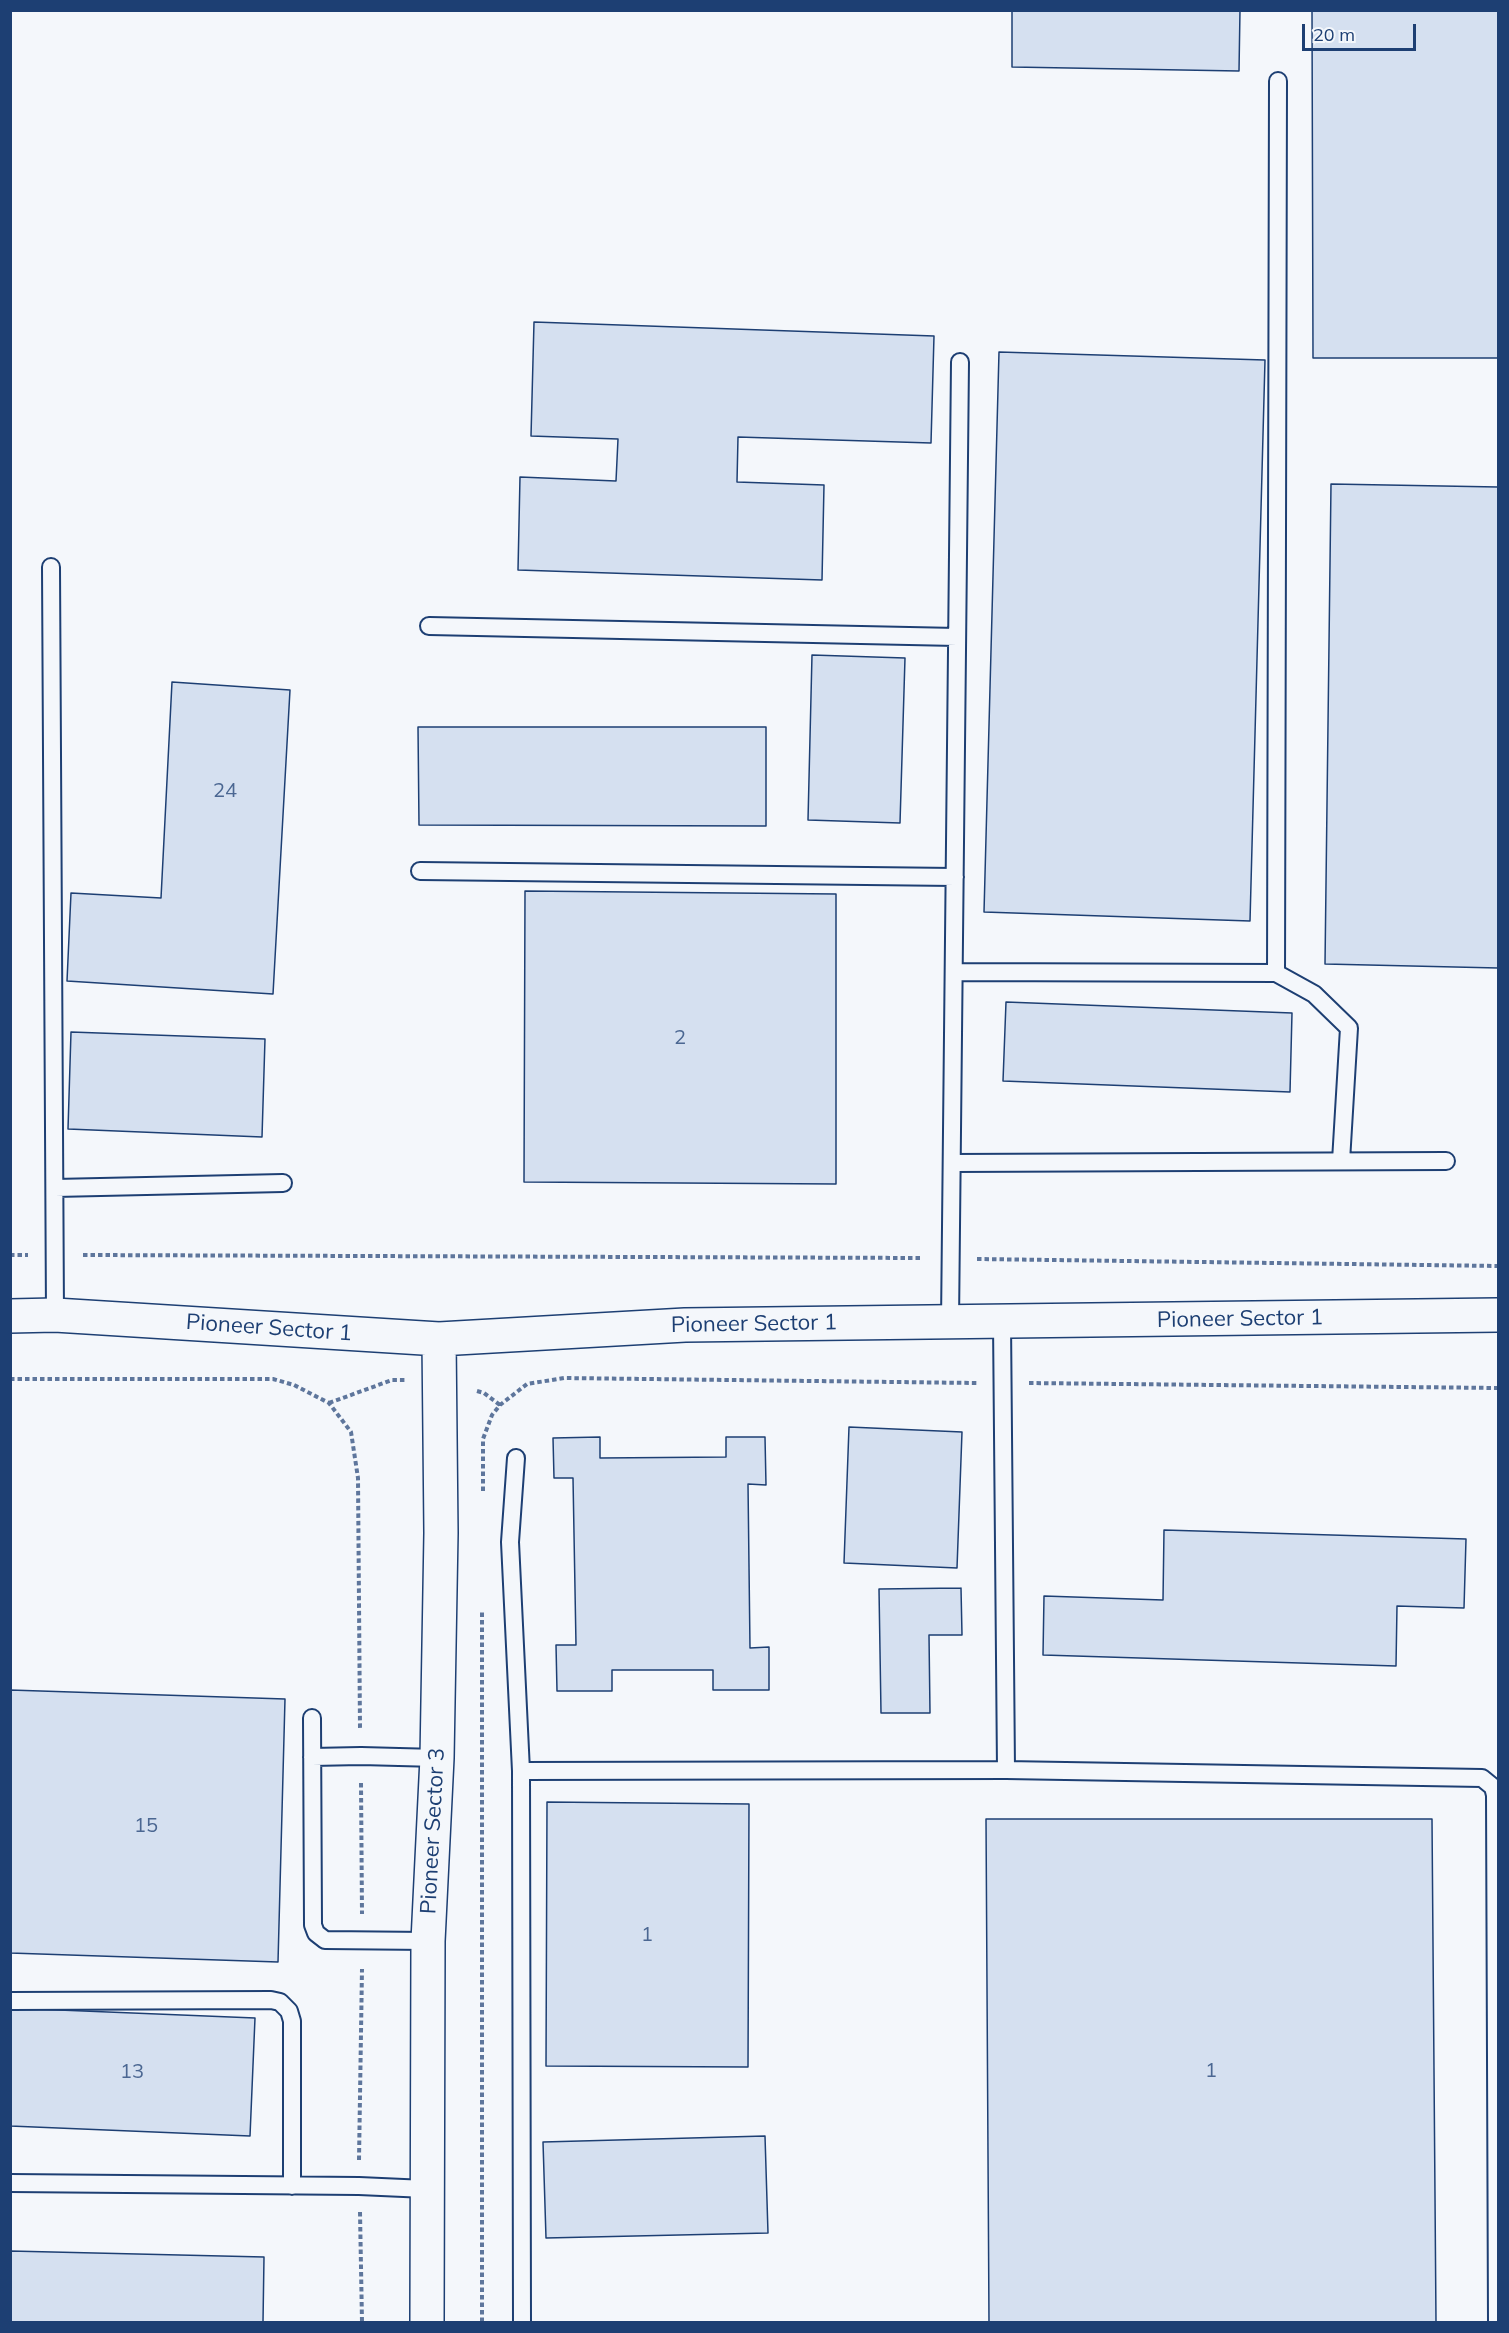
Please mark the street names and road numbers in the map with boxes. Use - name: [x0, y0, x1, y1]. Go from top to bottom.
- street label: Pioneer Sector 1: [1157, 1304, 1323, 1334]
- street label: Pioneer Sector 1: [185, 1309, 353, 1347]
- street label: Pioneer Sector 1: [671, 1309, 837, 1339]
- street label: Pioneer Sector 3: [415, 1747, 451, 1915]

